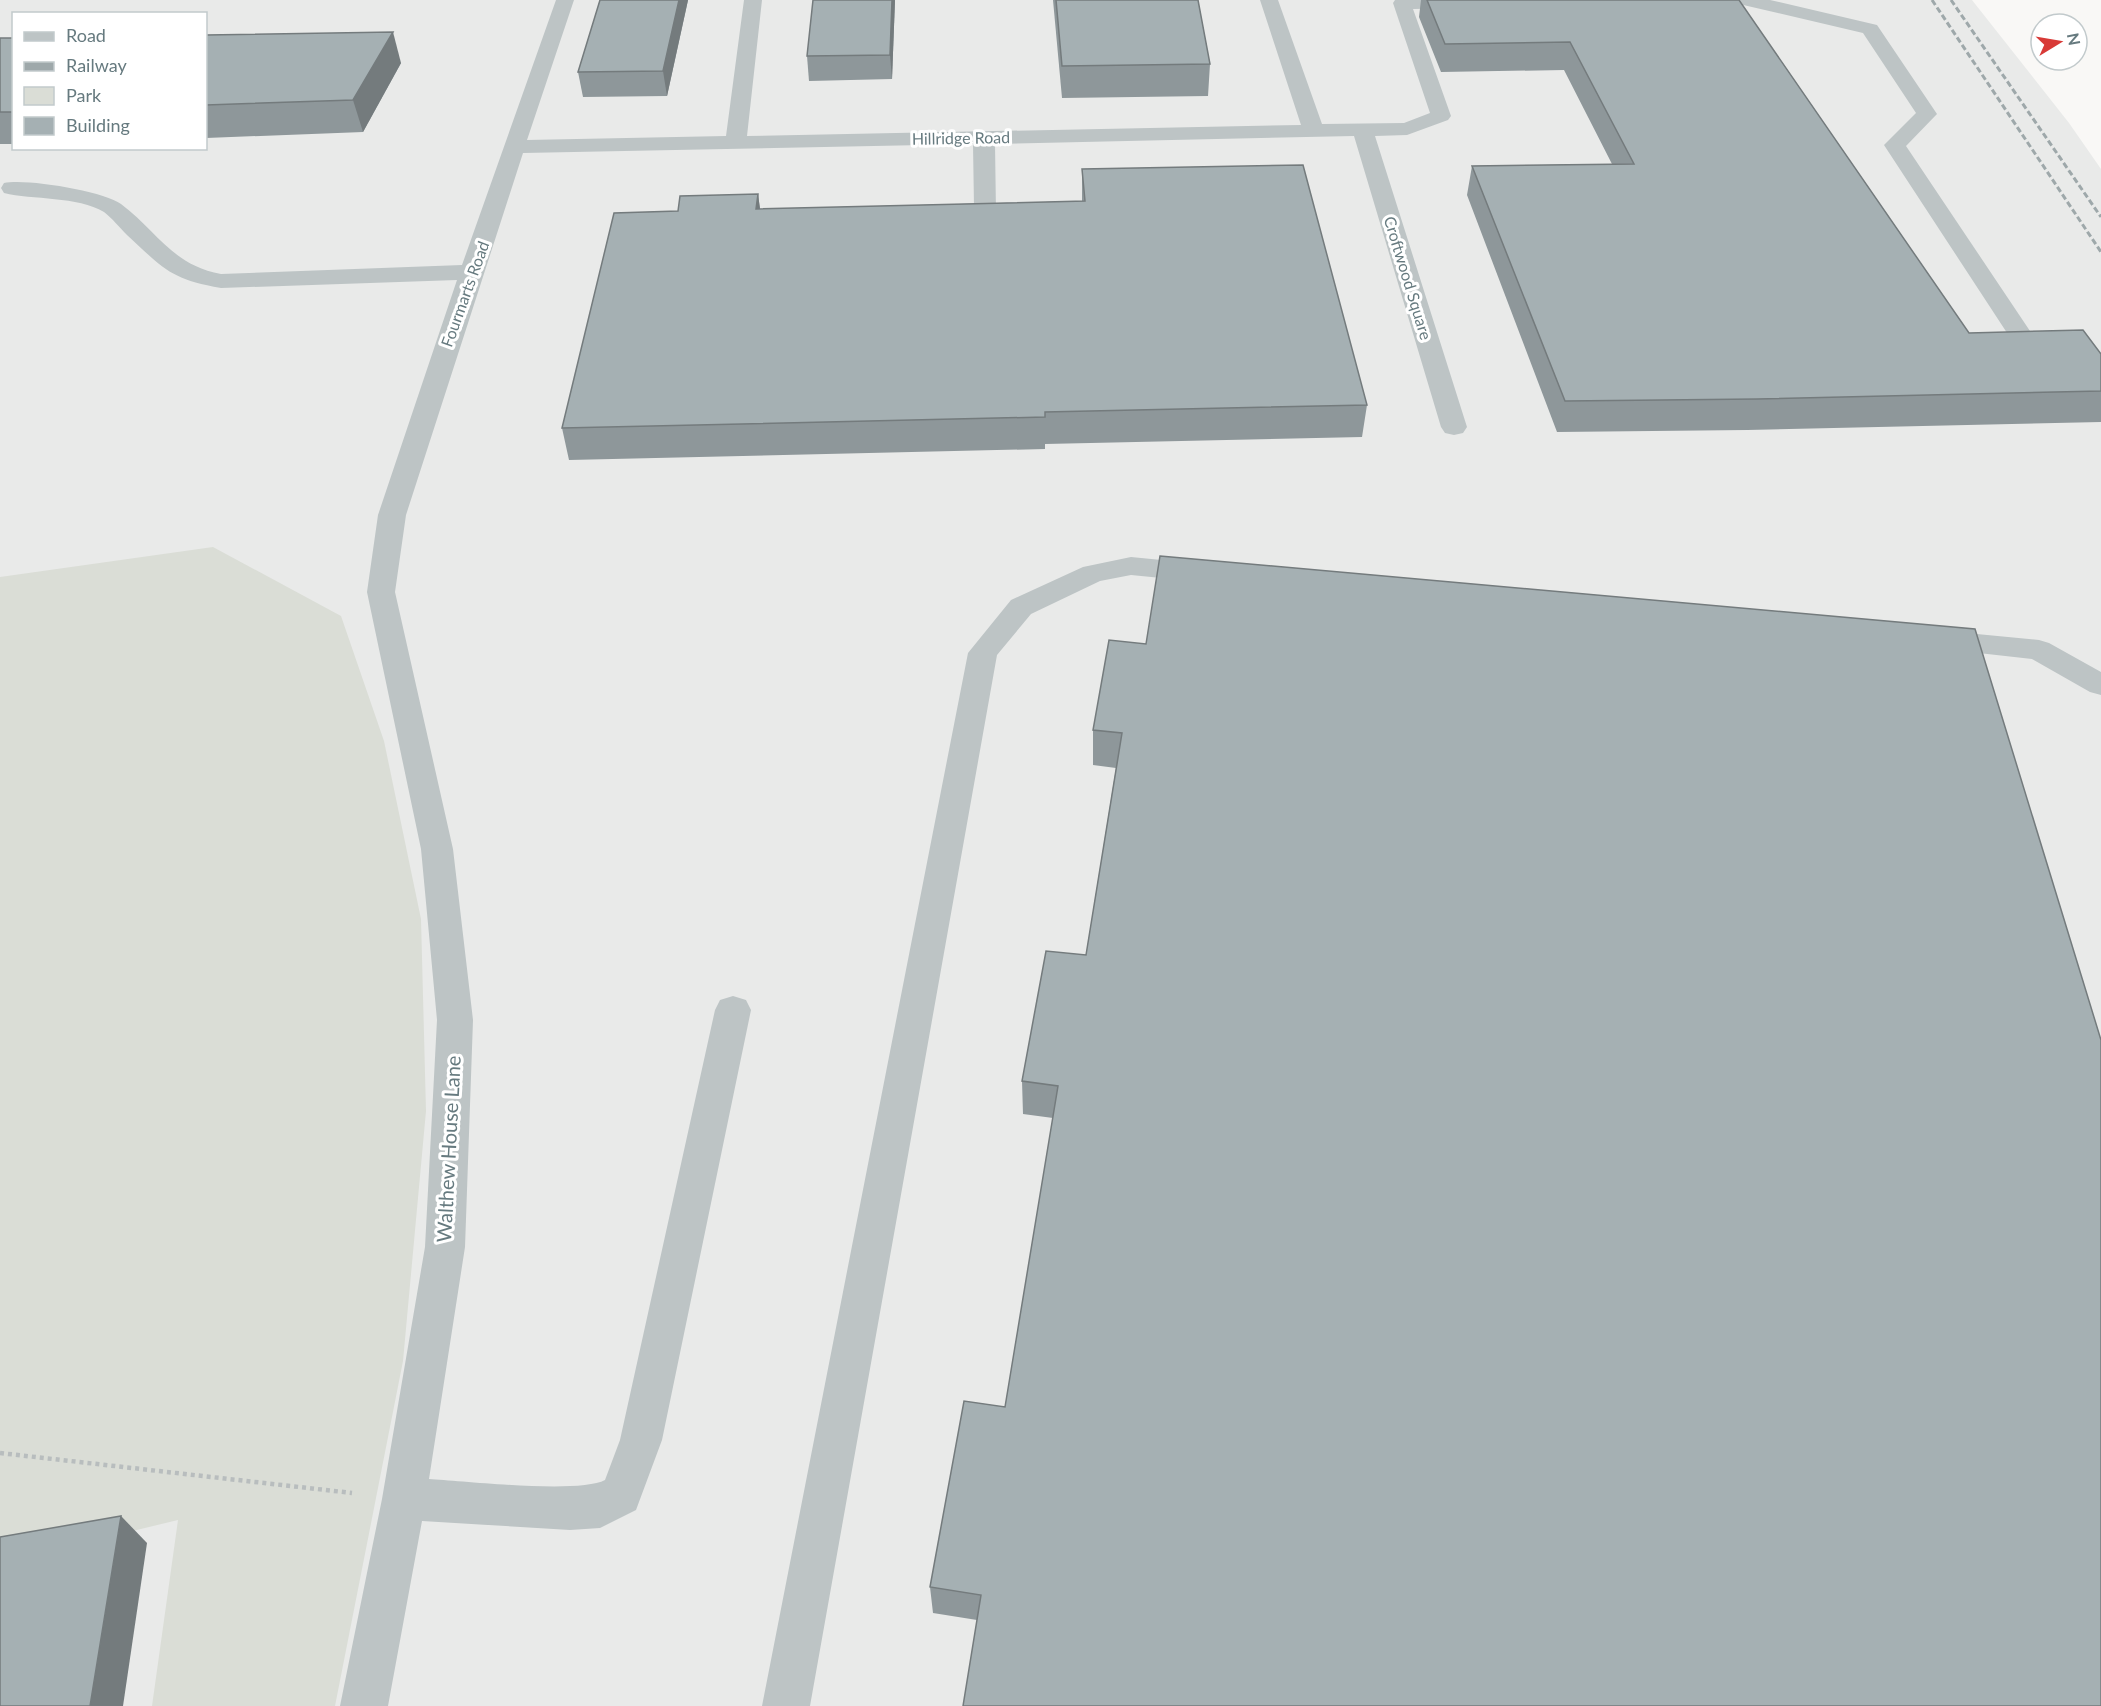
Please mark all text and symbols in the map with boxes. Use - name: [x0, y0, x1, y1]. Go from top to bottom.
- legend: [12, 12, 207, 150]
- north arrow: [2029, 12, 2089, 72]
- text: Road: [66, 24, 106, 46]
- text: N: [2064, 31, 2085, 47]
- text: Railway: [66, 54, 127, 76]
- text: Park: [66, 84, 102, 106]
- text: Building: [66, 114, 130, 136]
- street label: Hillridge Road: [912, 127, 1010, 148]
- street label: Croftwood Square: [1381, 214, 1436, 342]
- street label: Fourmarts Road: [437, 238, 493, 349]
- street label: Walthew House Lane: [431, 1055, 465, 1243]

